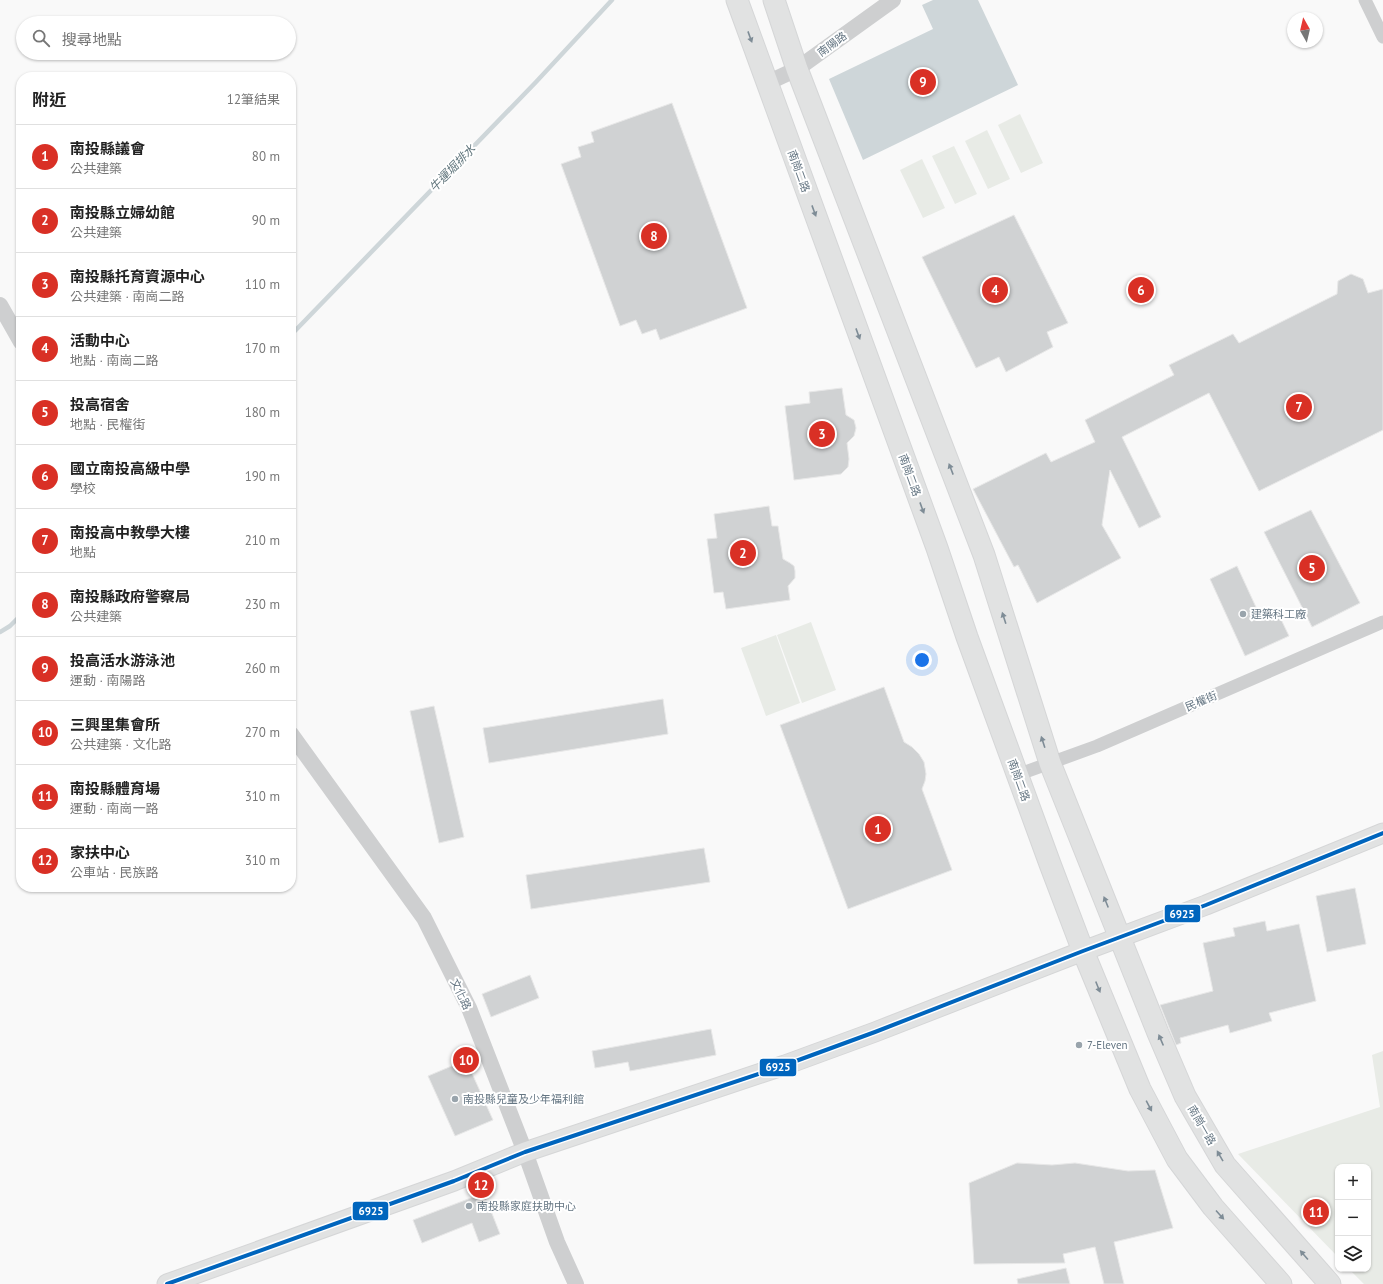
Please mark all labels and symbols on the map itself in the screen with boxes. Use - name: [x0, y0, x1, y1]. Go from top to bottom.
- north arrow: [1287, 12, 1323, 48]
- street label: 南陽路: [815, 29, 849, 59]
- one-way arrow: [747, 31, 753, 43]
- pin: 9: [910, 67, 936, 97]
- water label: 牛運堀排水: [426, 140, 479, 195]
- street label: 南崗二路: [785, 148, 813, 194]
- one-way arrow: [811, 206, 817, 218]
- pin: 8: [641, 221, 667, 251]
- pin: 4: [982, 275, 1008, 305]
- pin: 6: [1128, 275, 1154, 305]
- one-way arrow: [856, 328, 862, 340]
- pin: 7: [1286, 392, 1312, 422]
- pin: 3: [809, 419, 835, 449]
- street label: 南崗二路: [896, 452, 924, 498]
- one-way arrow: [947, 462, 953, 474]
- one-way arrow: [920, 503, 926, 515]
- pin: 2: [730, 538, 756, 568]
- pin: 5: [1299, 553, 1325, 583]
- place label: 建築科工廠: [1251, 607, 1306, 621]
- marker: 建築科工廠: [1238, 609, 1248, 619]
- one-way arrow: [1000, 611, 1006, 623]
- your location: [912, 650, 932, 670]
- street label: 民權街: [1183, 688, 1219, 714]
- one-way arrow: [1040, 735, 1046, 747]
- street label: 南崗二路: [1005, 757, 1033, 803]
- pin: 1: [865, 814, 891, 844]
- one-way arrow: [1102, 895, 1108, 907]
- line badge: 6925: [1164, 904, 1201, 923]
- text: 6925: [1170, 907, 1194, 921]
- street label: 文化路: [447, 976, 475, 1012]
- one-way arrow: [1095, 981, 1101, 993]
- one-way arrow: [1158, 1035, 1164, 1046]
- place label: 7-Eleven: [1087, 1038, 1128, 1052]
- marker: 7-Eleven: [1074, 1040, 1084, 1050]
- pin: 10: [453, 1045, 479, 1075]
- line badge: 6925: [759, 1058, 797, 1077]
- text: 6925: [766, 1060, 790, 1074]
- place label: 南投縣兒童及少年福利館: [463, 1092, 584, 1106]
- marker: 南投縣兒童及少年福利館: [450, 1094, 460, 1104]
- one-way arrow: [1146, 1100, 1153, 1112]
- street label: 南崗一路: [1185, 1102, 1219, 1148]
- one-way arrow: [1216, 1150, 1223, 1162]
- pin: 12: [468, 1170, 494, 1200]
- pin: 11: [1303, 1197, 1329, 1227]
- place label: 南投縣家庭扶助中心: [477, 1199, 576, 1213]
- line badge: 6925: [352, 1201, 389, 1221]
- marker: 南投縣家庭扶助中心: [464, 1201, 474, 1211]
- text: 6925: [359, 1204, 383, 1218]
- one-way arrow: [1215, 1210, 1225, 1220]
- one-way arrow: [1299, 1250, 1309, 1260]

